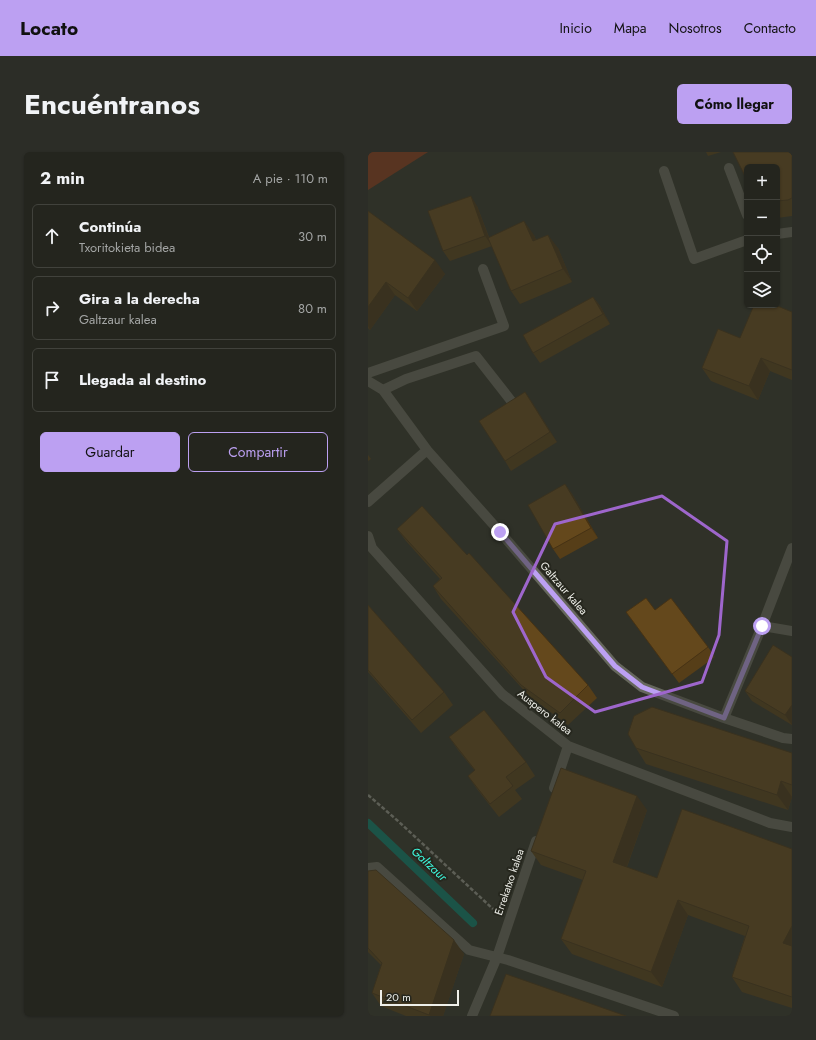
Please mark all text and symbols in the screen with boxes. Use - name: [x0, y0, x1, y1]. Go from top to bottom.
- text: Locato: [20, 15, 78, 42]
- text: Inicio: [559, 18, 592, 38]
- text: Mapa: [614, 18, 647, 38]
- text: Nosotros: [669, 18, 722, 38]
- text: Contacto: [744, 18, 796, 38]
- text: Encuéntranos: [24, 84, 200, 125]
- button: Cómo llegar: [677, 84, 792, 124]
- map controls: [744, 164, 780, 308]
- button: +: [744, 164, 780, 200]
- text: 2 min: [40, 166, 85, 190]
- text: A pie · 110 m: [253, 169, 328, 188]
- button: −: [744, 200, 780, 236]
- text: Continúa: [79, 216, 141, 238]
- icon: ahead: [41, 225, 63, 247]
- text: 30 m: [298, 227, 327, 246]
- button: locate: [744, 236, 780, 272]
- text: Txoritokieta bidea: [79, 238, 175, 257]
- button: layers: [744, 272, 780, 308]
- text: Gira a la derecha: [79, 288, 200, 310]
- icon: right: [41, 297, 63, 319]
- text: 80 m: [298, 299, 327, 318]
- text: Galtzaur kalea: [79, 310, 157, 329]
- icon: arrive: [41, 369, 63, 391]
- text: Llegada al destino: [79, 369, 206, 391]
- button: Guardar: [40, 432, 180, 472]
- button: Compartir: [188, 432, 328, 472]
- route end: [491, 523, 509, 541]
- street label: Galtzaur kalea: [536, 558, 592, 618]
- route start: [753, 617, 771, 635]
- street label: Auspero kalea: [514, 685, 576, 739]
- water label: Galtzaur: [407, 843, 452, 886]
- street label: Errekatxo kalea: [490, 847, 528, 917]
- scale bar: [380, 988, 459, 1007]
- text: 20 m: [386, 989, 411, 1005]

